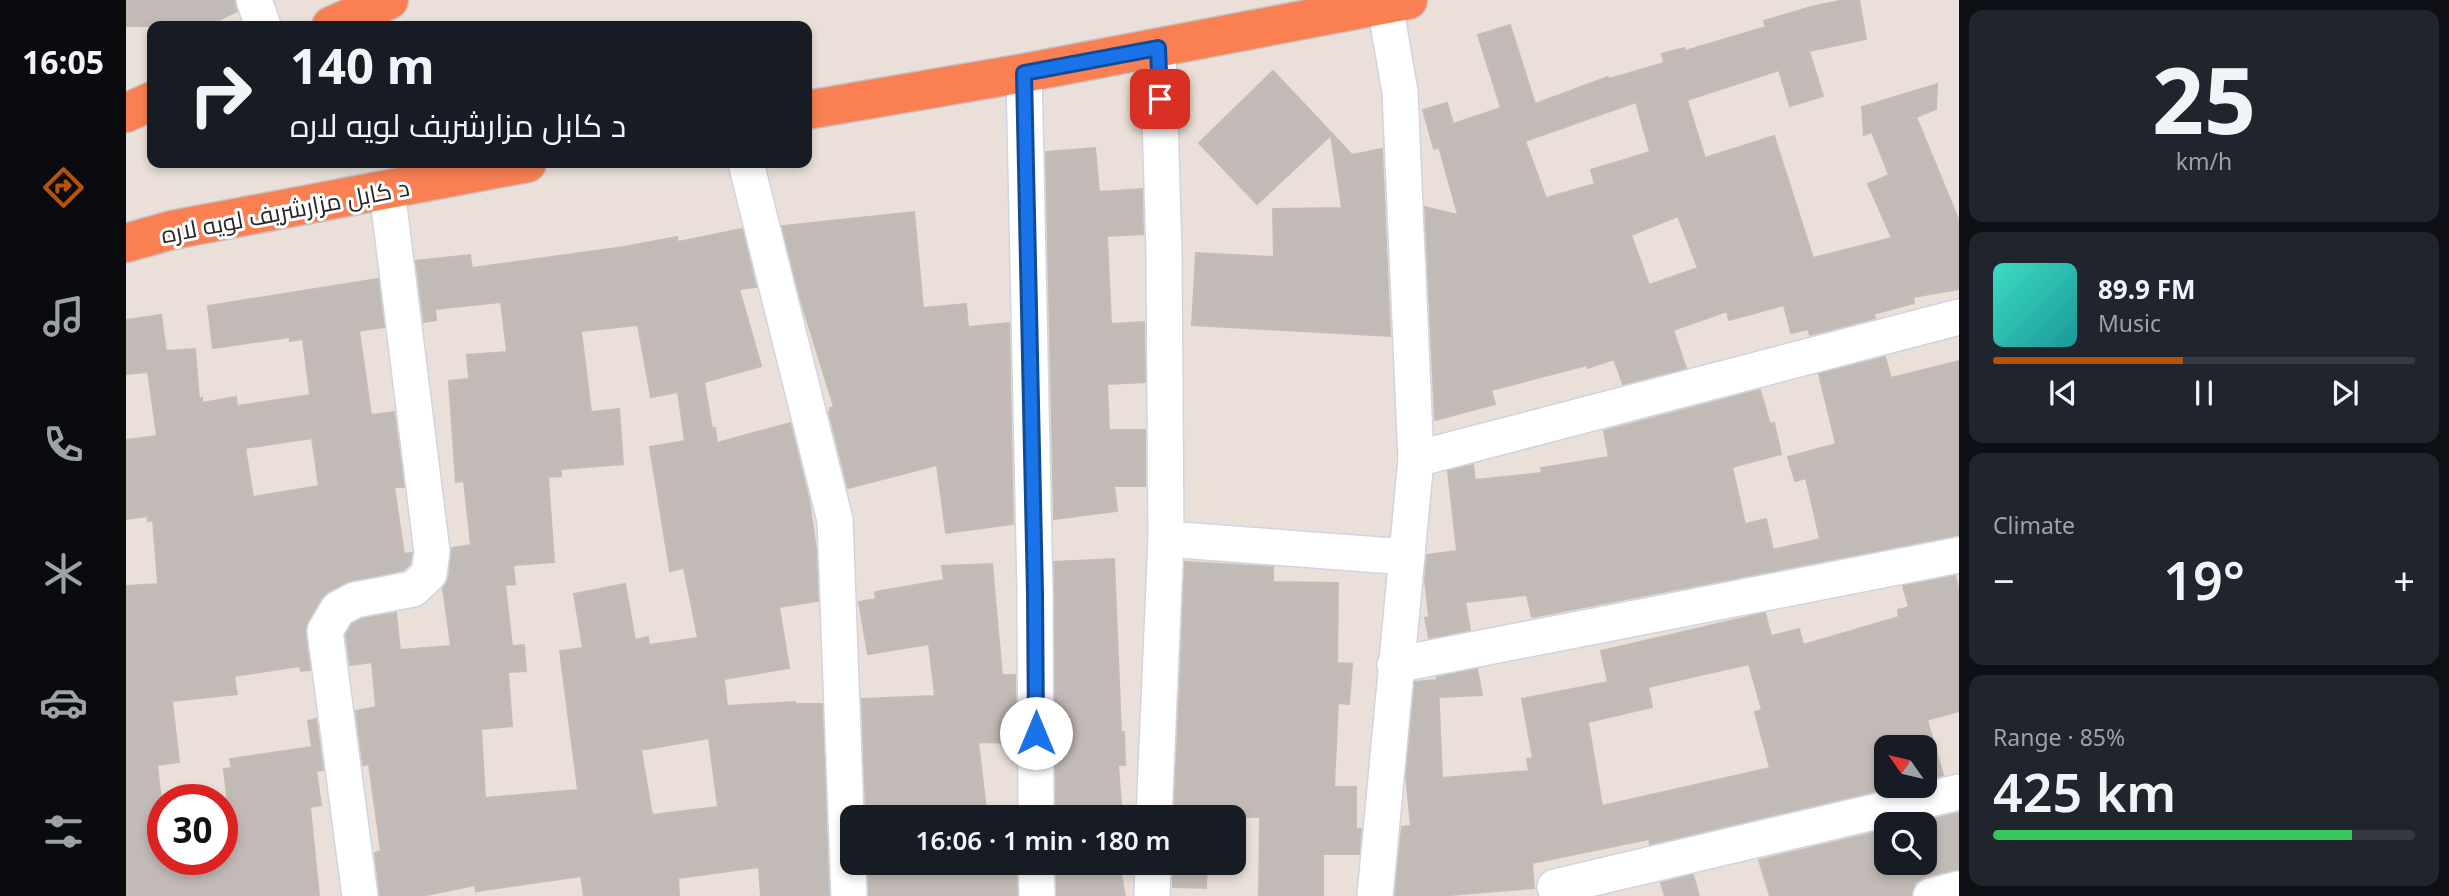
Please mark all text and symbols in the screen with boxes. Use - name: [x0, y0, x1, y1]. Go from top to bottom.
- text: 140 m: [290, 32, 435, 98]
- text: 25: [2152, 37, 2256, 161]
- text: 16:05: [22, 40, 104, 83]
- icon: right: [175, 49, 266, 140]
- pin: [1130, 69, 1190, 129]
- icon: arrive: [1141, 80, 1179, 118]
- text: د کابل مزارشریف لویه لاره: [290, 103, 626, 146]
- text: km/h: [2176, 145, 2232, 177]
- icon: directions: [39, 163, 88, 212]
- street label: د کابل مزارشریف لویه لاره: [158, 170, 412, 250]
- text: 89.9 FM: [2098, 271, 2195, 307]
- icon: music: [39, 292, 88, 341]
- text: Music: [2098, 307, 2161, 339]
- icon: previous: [2044, 374, 2082, 412]
- icon: pause: [2185, 374, 2223, 412]
- icon: next: [2326, 374, 2364, 412]
- icon: phone: [39, 420, 88, 469]
- text: Climate: [1993, 509, 2075, 541]
- text: 19°: [2163, 544, 2245, 615]
- icon: climate: [39, 549, 88, 598]
- text: −: [1993, 554, 2015, 606]
- text: +: [2393, 554, 2415, 606]
- icon: car: [39, 678, 88, 727]
- position arrow: [999, 696, 1073, 770]
- text: Range · 85%: [1993, 721, 2125, 753]
- north arrow: [1874, 735, 1937, 798]
- map controls: [1874, 735, 1937, 875]
- text: 425 km: [1993, 756, 2176, 827]
- speed limit sign: 30: [147, 784, 238, 875]
- icon: filters: [39, 807, 88, 856]
- button: search: [1874, 812, 1937, 875]
- text: 16:06 · 1 min · 180 m: [916, 822, 1170, 858]

